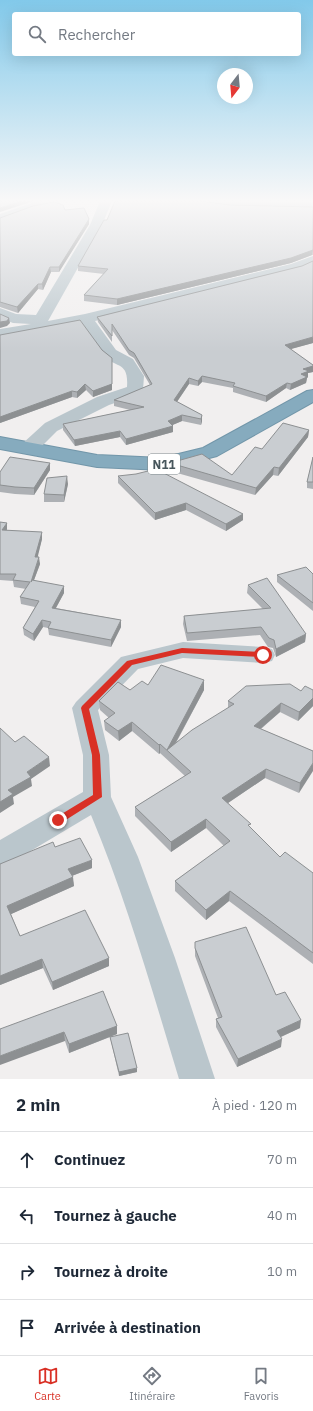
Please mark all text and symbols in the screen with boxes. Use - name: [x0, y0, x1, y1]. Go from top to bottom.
- search box: [12, 12, 301, 56]
- icon: search: [26, 23, 48, 45]
- text: Rechercher: [58, 25, 135, 44]
- north arrow: [217, 68, 253, 104]
- road number: N11: [148, 454, 180, 474]
- route start: [254, 646, 272, 664]
- route end: [49, 811, 67, 829]
- text: 2 min: [16, 1094, 60, 1116]
- text: À pied · 120 m: [212, 1097, 297, 1114]
- icon: ahead: [16, 1149, 38, 1171]
- text: Continuez: [54, 1150, 125, 1169]
- text: 70 m: [267, 1151, 297, 1168]
- icon: left: [16, 1205, 38, 1227]
- text: Tournez à gauche: [54, 1206, 177, 1225]
- text: 40 m: [267, 1207, 297, 1224]
- icon: right: [16, 1261, 38, 1283]
- text: Tournez à droite: [54, 1262, 168, 1281]
- text: 10 m: [267, 1263, 297, 1280]
- icon: arrive: [16, 1317, 38, 1339]
- text: Arrivée à destination: [54, 1318, 201, 1337]
- tab: Carte: [34, 1365, 61, 1403]
- tab: Itinéraire: [129, 1365, 175, 1403]
- tab: Favoris: [244, 1365, 279, 1403]

